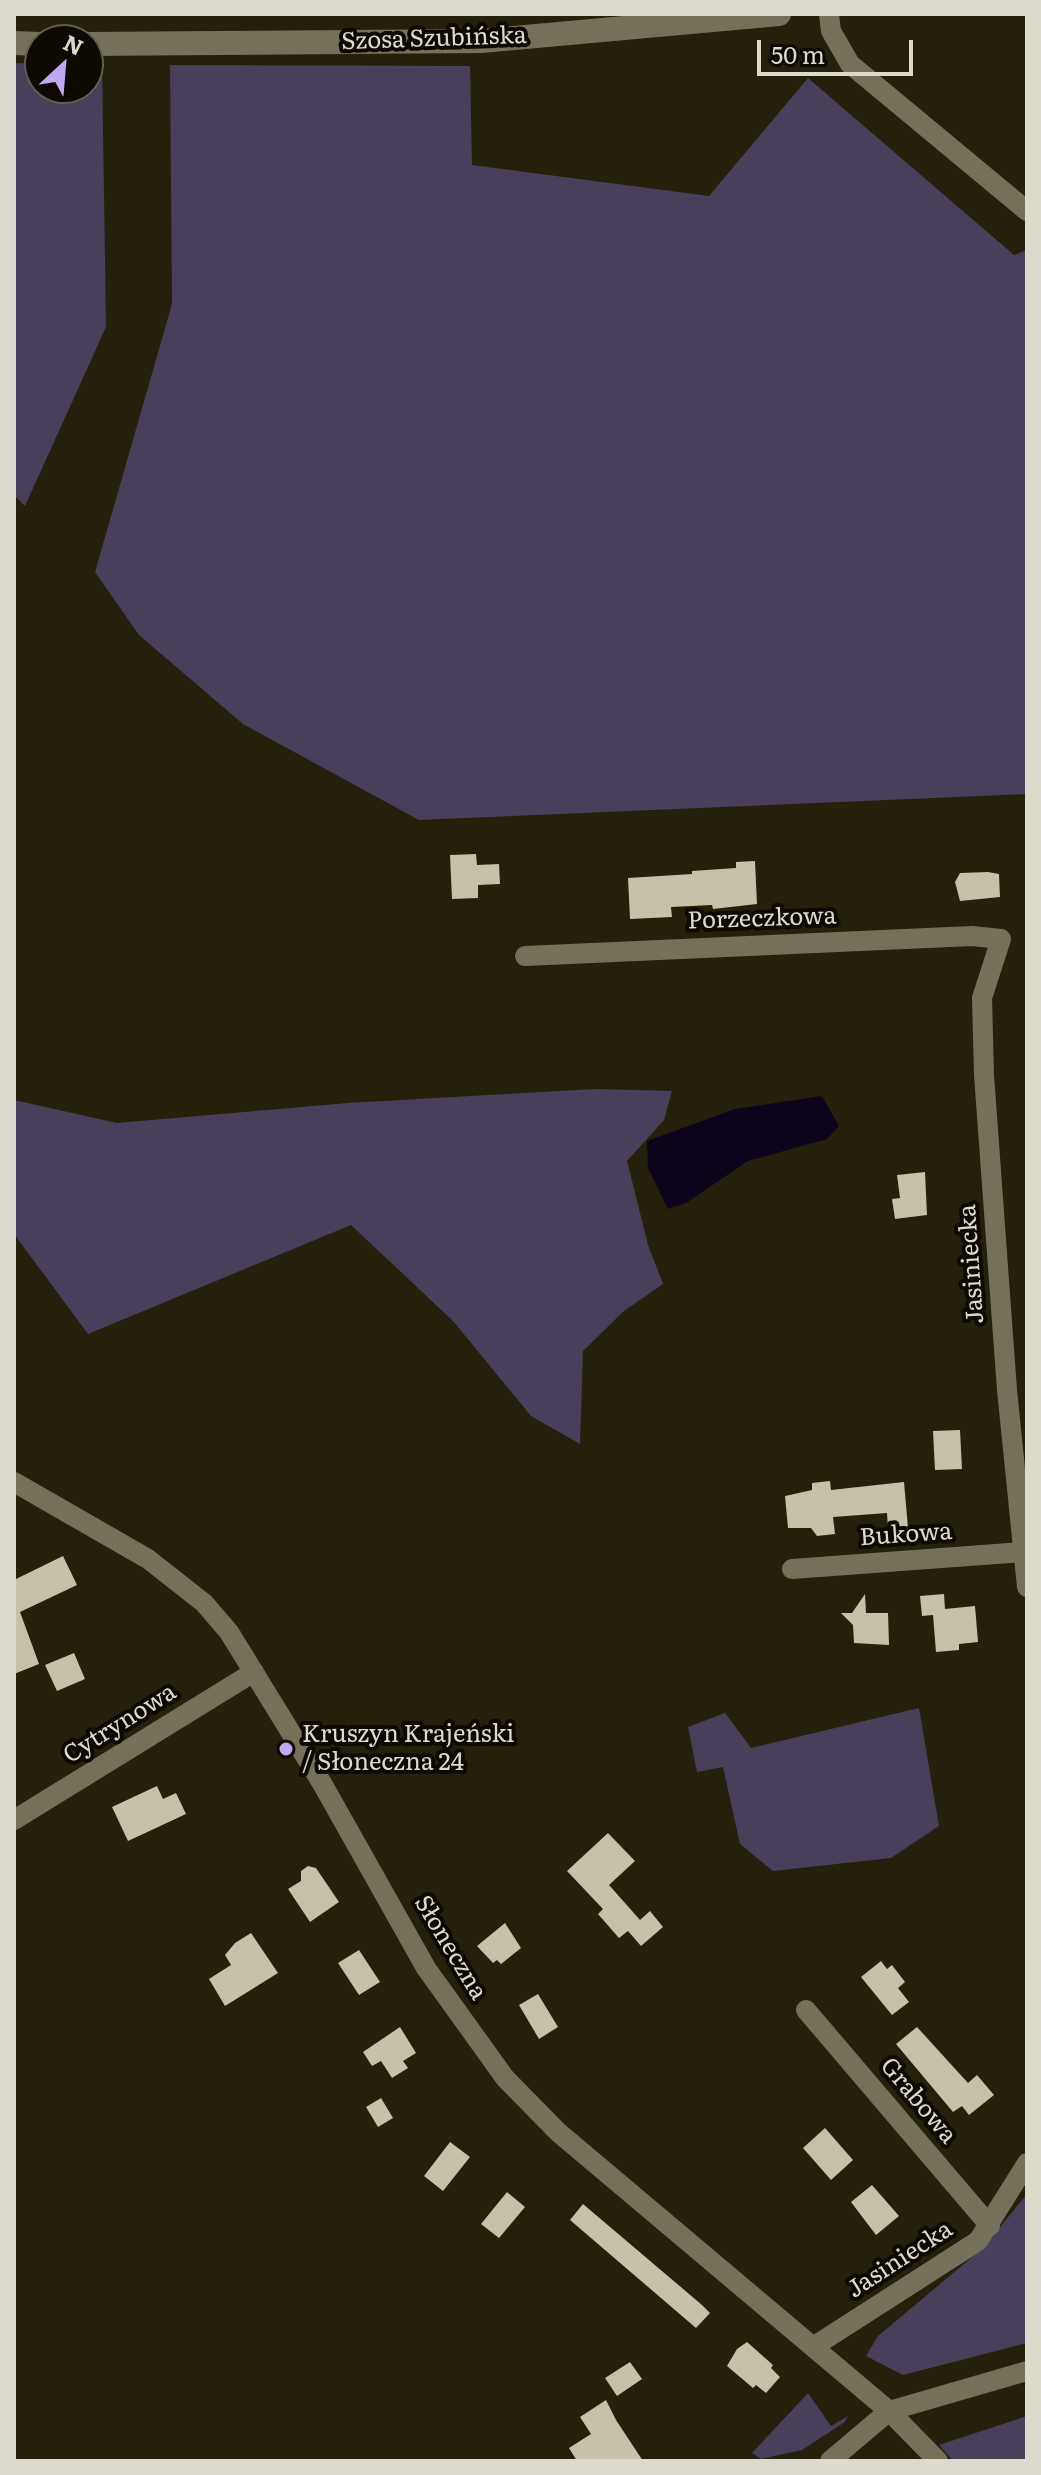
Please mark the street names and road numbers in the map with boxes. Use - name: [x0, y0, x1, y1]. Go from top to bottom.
- street label: Szosa Szubińska: [341, 21, 527, 57]
- street label: Porzeczkowa: [687, 902, 837, 936]
- street label: Jasiniecka: [953, 1203, 991, 1325]
- street label: Bukowa: [859, 1517, 953, 1553]
- street label: Cytrynowa: [58, 1678, 182, 1770]
- street label: Słoneczna: [408, 1891, 492, 2005]
- street label: Grabowa: [874, 2052, 962, 2150]
- street label: Jasiniecka: [842, 2215, 958, 2305]

